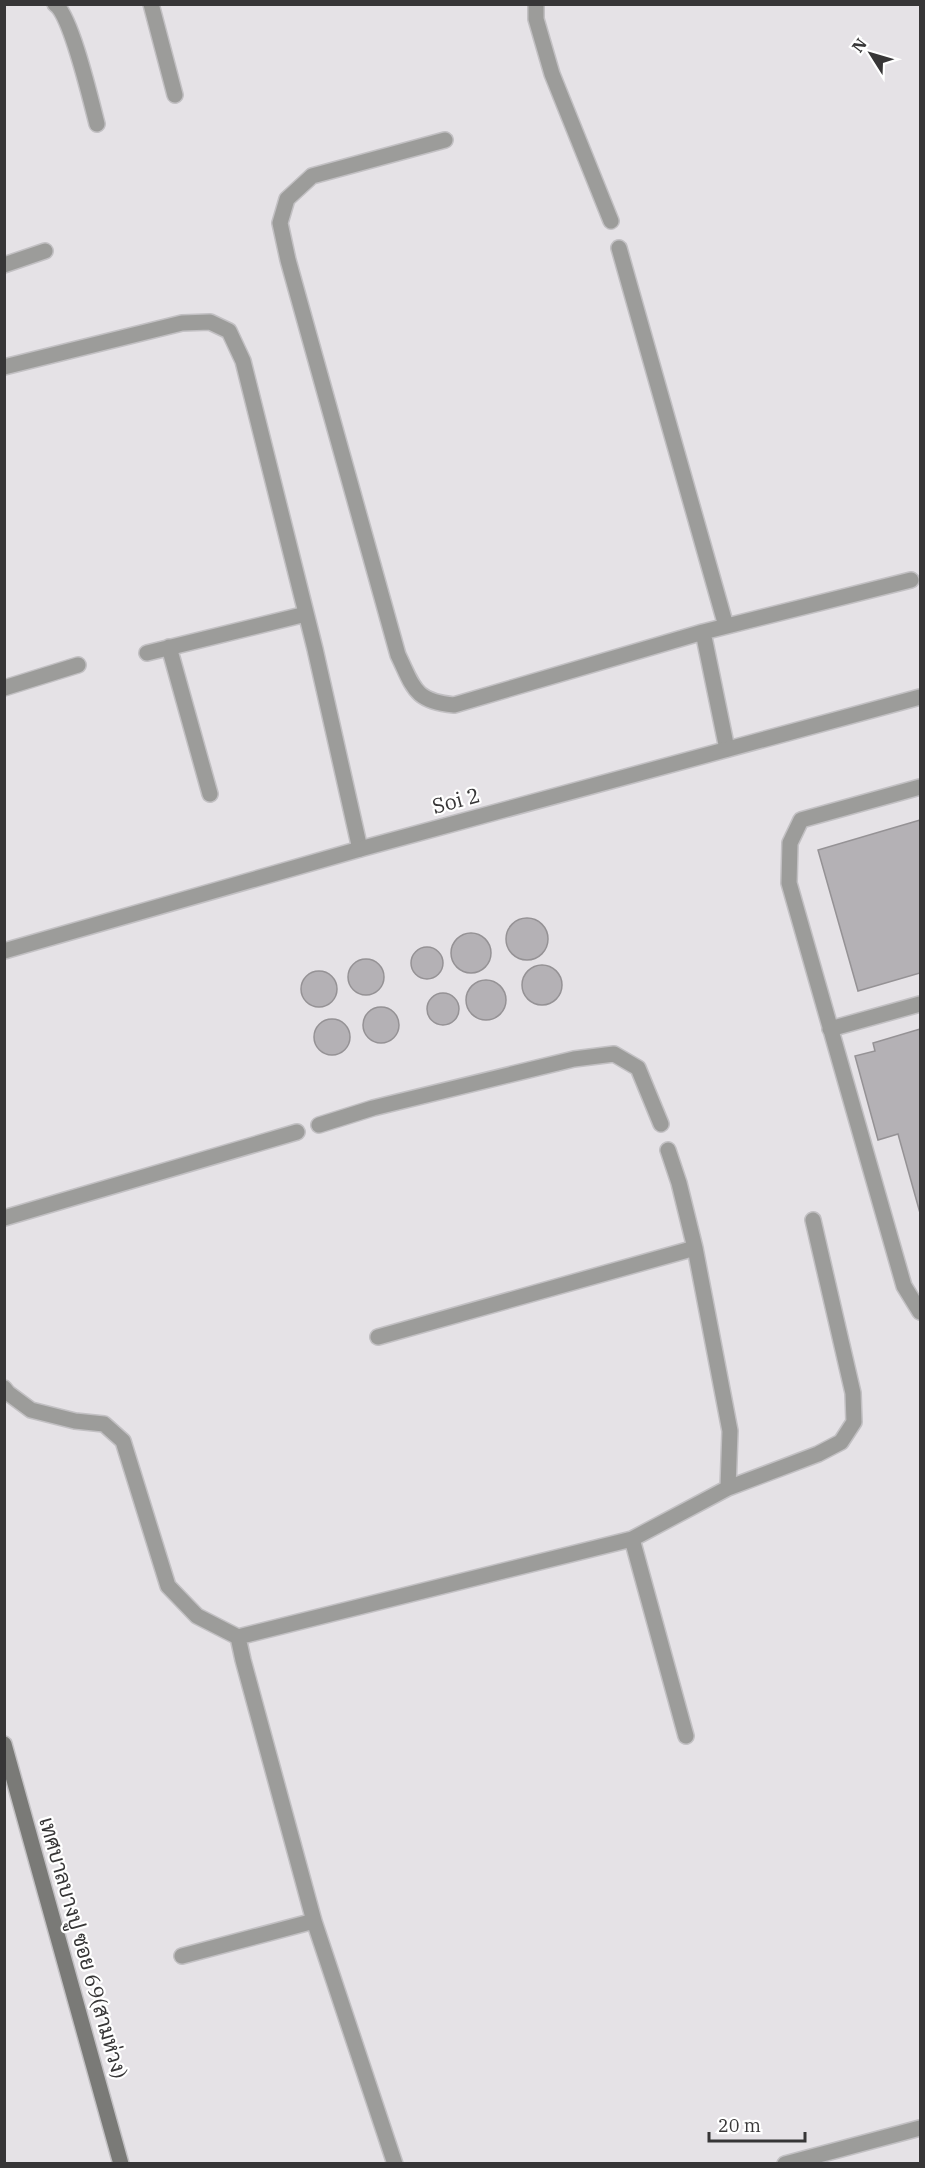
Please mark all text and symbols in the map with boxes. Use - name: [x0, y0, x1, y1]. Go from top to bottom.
- north arrow: [841, 24, 901, 84]
- text: N: [847, 34, 871, 56]
- street label: Soi 2: [429, 780, 483, 820]
- street label: เทศบาลบางปู ซอย 69(สามห่วง): [31, 1814, 135, 2082]
- scale bar: [709, 2105, 805, 2143]
- text: 20 m: [718, 2114, 761, 2137]

